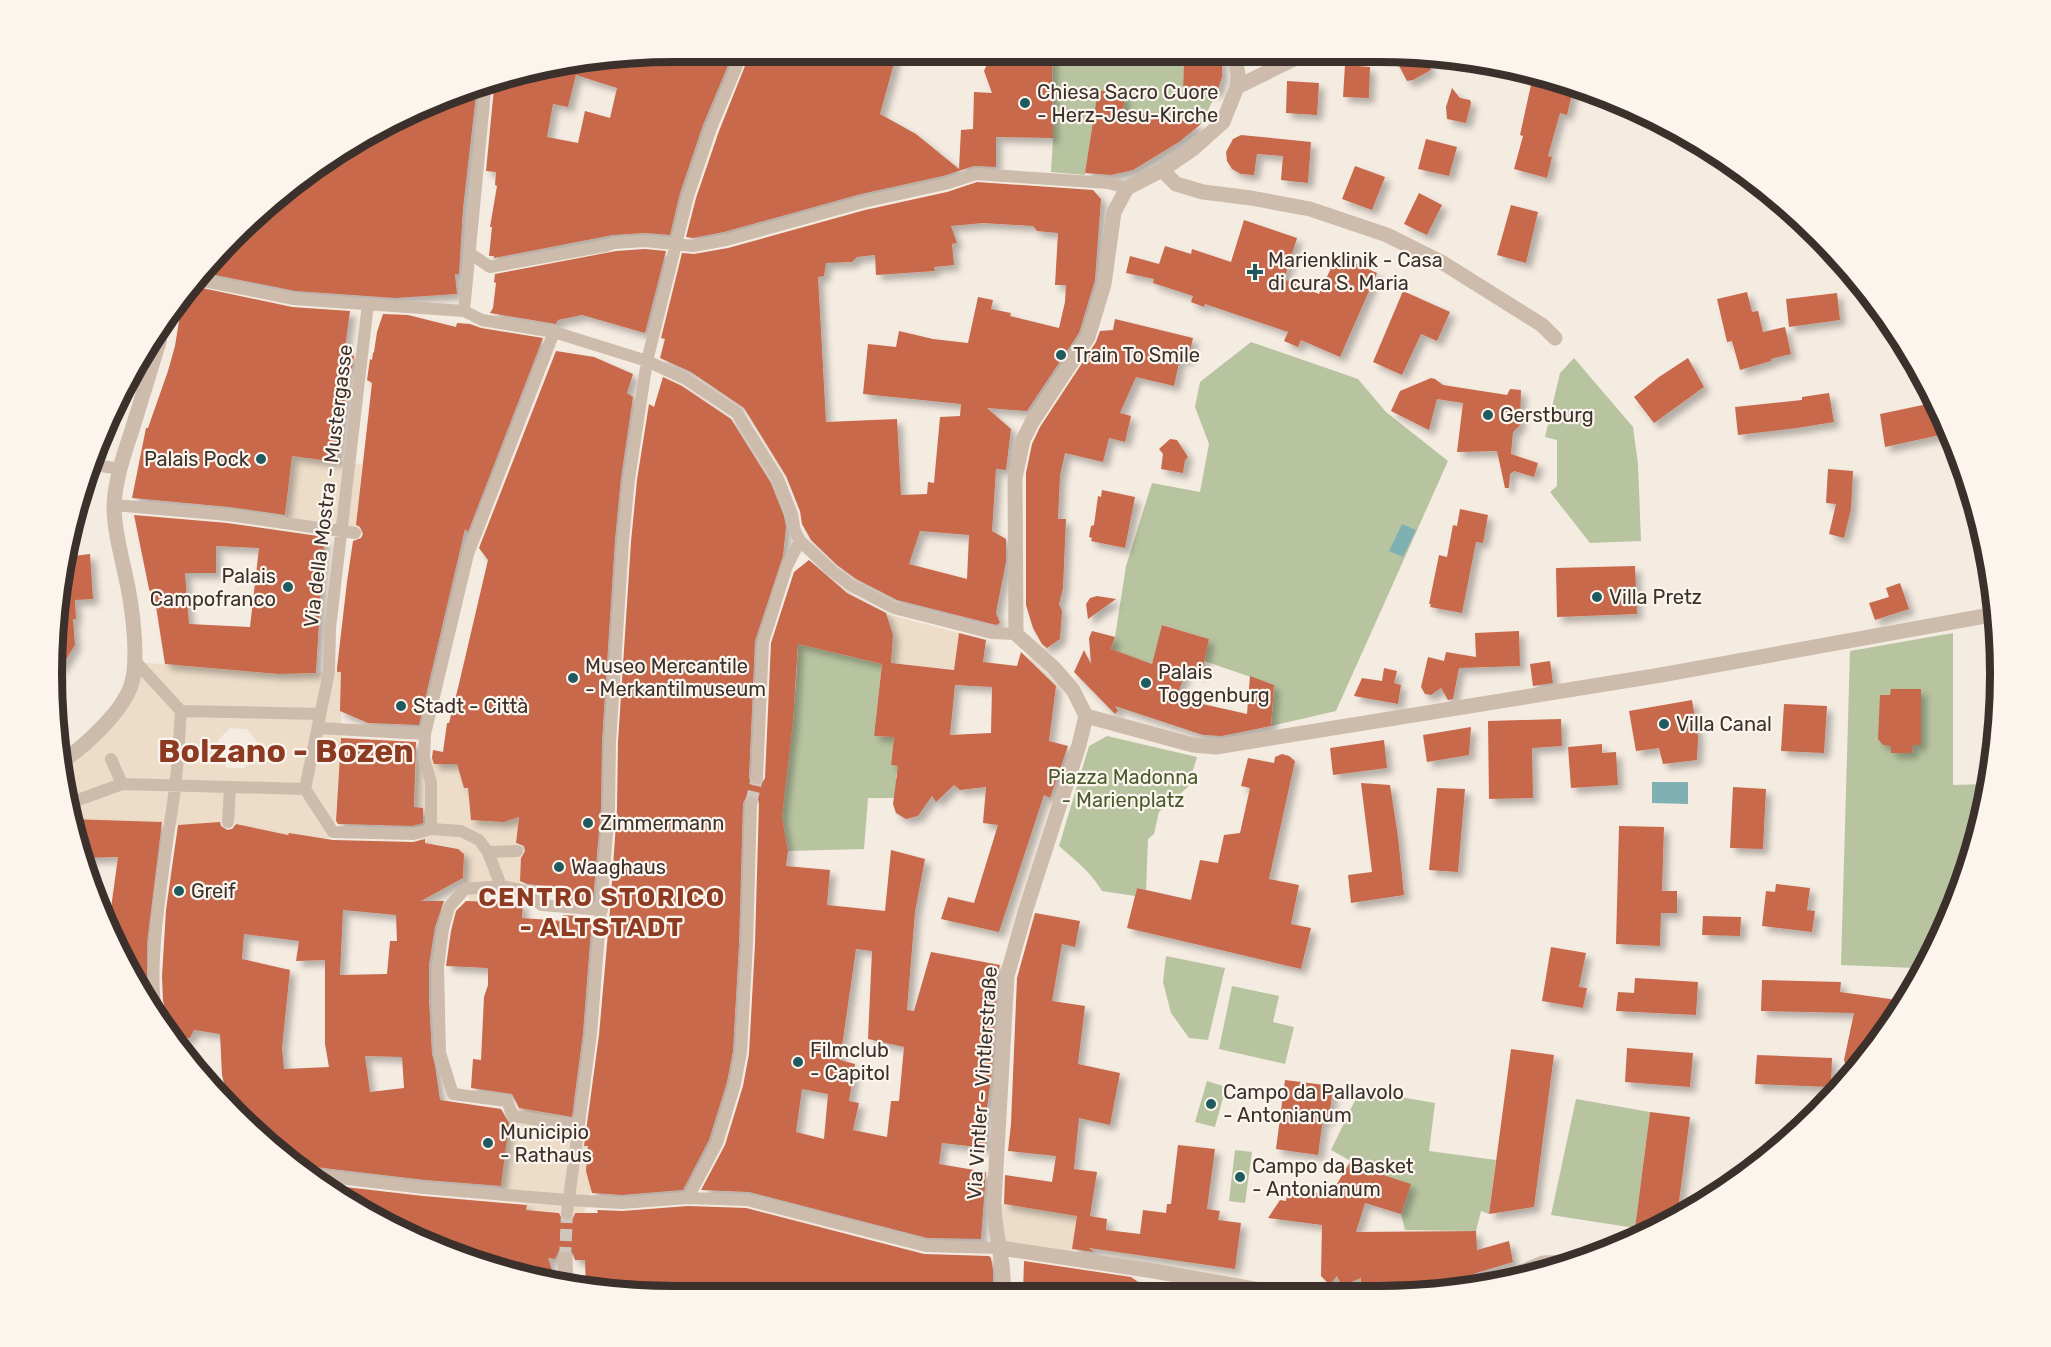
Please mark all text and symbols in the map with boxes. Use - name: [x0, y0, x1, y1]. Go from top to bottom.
- place label: Chiesa Sacro Cuore - Herz-Jesu-Kirche: [1037, 80, 1218, 127]
- marker: Chiesa Sacro Cuore - Herz-Jesu-Kirche: [1018, 96, 1032, 110]
- place label: Marienklinik - Casa di cura S. Maria: [1268, 248, 1443, 295]
- marker: Marienklinik - Casa di cura S. Maria: [1246, 263, 1264, 281]
- street label: Via della Mostra - Mustergasse: [299, 343, 357, 629]
- place label: Train To Smile: [1073, 343, 1200, 367]
- marker: Train To Smile: [1054, 348, 1068, 362]
- place label: Gerstburg: [1500, 403, 1594, 427]
- marker: Gerstburg: [1481, 408, 1495, 422]
- place label: Palais Pock: [144, 447, 250, 471]
- marker: Palais Pock: [254, 452, 268, 466]
- place label: Palais Campofranco: [150, 564, 276, 611]
- marker: Palais Campofranco: [281, 580, 295, 594]
- place label: Villa Pretz: [1609, 585, 1702, 609]
- marker: Villa Pretz: [1590, 590, 1604, 604]
- place label: Museo Mercantile - Merkantilmuseum: [585, 654, 766, 701]
- place label: Palais Toggenburg: [1158, 660, 1270, 707]
- marker: Museo Mercantile - Merkantilmuseum: [566, 671, 580, 685]
- marker: Palais Toggenburg: [1139, 676, 1153, 690]
- place label: Stadt - Città: [413, 694, 528, 718]
- marker: Stadt - Città: [394, 699, 408, 713]
- place label: Villa Canal: [1676, 712, 1772, 736]
- marker: Villa Canal: [1657, 717, 1671, 731]
- district label: Bolzano - Bozen: [158, 732, 414, 770]
- park label: Piazza Madonna - Marienplatz: [1048, 765, 1198, 812]
- place label: Zimmermann: [600, 811, 724, 835]
- marker: Zimmermann: [581, 816, 595, 830]
- place label: Waaghaus: [571, 855, 666, 879]
- marker: Waaghaus: [552, 860, 566, 874]
- place label: Greif: [191, 879, 236, 903]
- district label: CENTRO STORICO - ALTSTADT: [478, 882, 726, 943]
- marker: Greif: [172, 884, 186, 898]
- street label: Via Vintler - Vintlerstraße: [962, 966, 1002, 1200]
- place label: Filmclub - Capitol: [810, 1038, 890, 1085]
- marker: Filmclub - Capitol: [791, 1055, 805, 1069]
- place label: Campo da Pallavolo - Antonianum: [1223, 1080, 1404, 1127]
- marker: Campo da Pallavolo - Antonianum: [1204, 1097, 1218, 1111]
- place label: Municipio - Rathaus: [500, 1120, 592, 1167]
- marker: Municipio - Rathaus: [481, 1136, 495, 1150]
- place label: Campo da Basket - Antonianum: [1252, 1154, 1414, 1201]
- marker: Campo da Basket - Antonianum: [1233, 1170, 1247, 1184]

